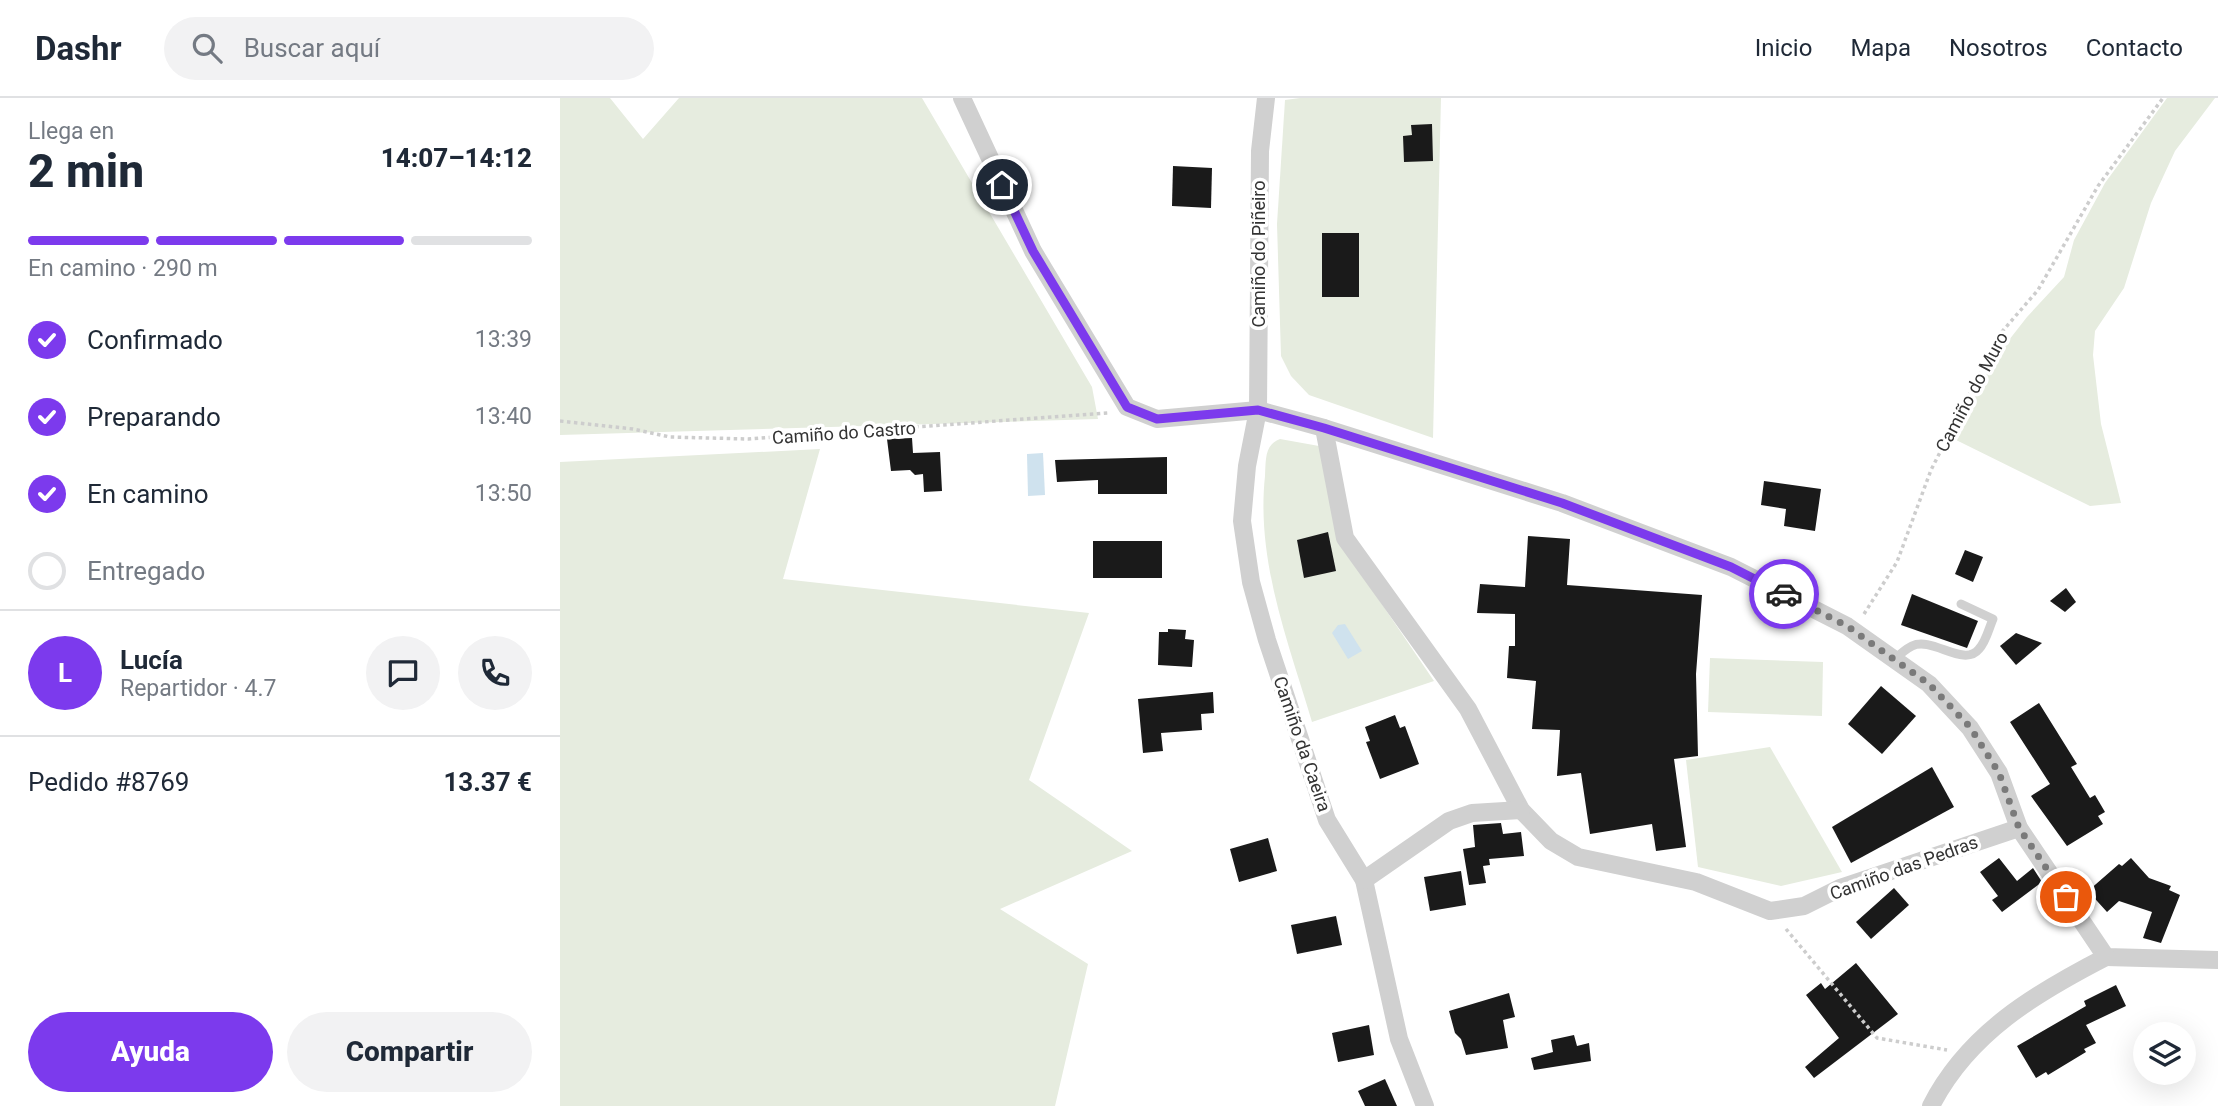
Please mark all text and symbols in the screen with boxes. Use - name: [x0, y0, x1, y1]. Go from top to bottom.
- search box: [164, 17, 654, 80]
- text: Dashr: [35, 29, 122, 68]
- icon: search: [188, 29, 226, 67]
- text: Buscar aquí: [244, 33, 380, 63]
- text: Inicio: [1755, 34, 1812, 62]
- text: Mapa: [1850, 34, 1911, 62]
- text: Nosotros: [1949, 34, 2048, 62]
- text: Contacto: [2086, 34, 2183, 62]
- text: Llega en: [28, 118, 114, 145]
- text: 14:07–14:12: [381, 143, 532, 173]
- text: 2 min: [28, 144, 144, 198]
- pin: [972, 155, 1032, 215]
- icon: home: [983, 166, 1021, 204]
- street label: Camiño do Piñeiro: [1248, 180, 1269, 328]
- text: En camino · 290 m: [28, 255, 218, 282]
- icon: check: [28, 321, 66, 359]
- text: Confirmado: [87, 325, 223, 355]
- text: 13:39: [475, 326, 532, 353]
- street label: Camiño do Muro: [1931, 328, 2012, 455]
- icon: check: [28, 398, 66, 436]
- text: Preparando: [87, 402, 221, 432]
- text: 13:40: [475, 403, 532, 430]
- street label: Camiño do Castro: [771, 417, 917, 448]
- icon: check: [28, 475, 66, 513]
- text: En camino: [87, 479, 209, 509]
- text: 13:50: [475, 480, 532, 507]
- text: Entregado: [87, 556, 205, 586]
- courier: [1749, 559, 1819, 629]
- icon: car: [1765, 575, 1803, 613]
- button: chat: [366, 636, 440, 710]
- button: phone: [458, 636, 532, 710]
- text: Lucía: [120, 645, 183, 675]
- text: L: [58, 658, 72, 688]
- street label: Camiño da Caeira: [1269, 673, 1335, 814]
- text: Repartidor · 4.7: [120, 675, 277, 702]
- text: Pedido #8769: [28, 767, 189, 797]
- text: 13.37 €: [443, 767, 532, 797]
- street label: Camiño das Pedras: [1827, 831, 1981, 904]
- pin: [2036, 867, 2096, 927]
- icon: bag: [2047, 878, 2085, 916]
- button: Ayuda: [28, 1012, 273, 1092]
- button: Compartir: [287, 1012, 532, 1092]
- map controls: [2133, 1022, 2196, 1085]
- button: layers: [2133, 1022, 2196, 1085]

